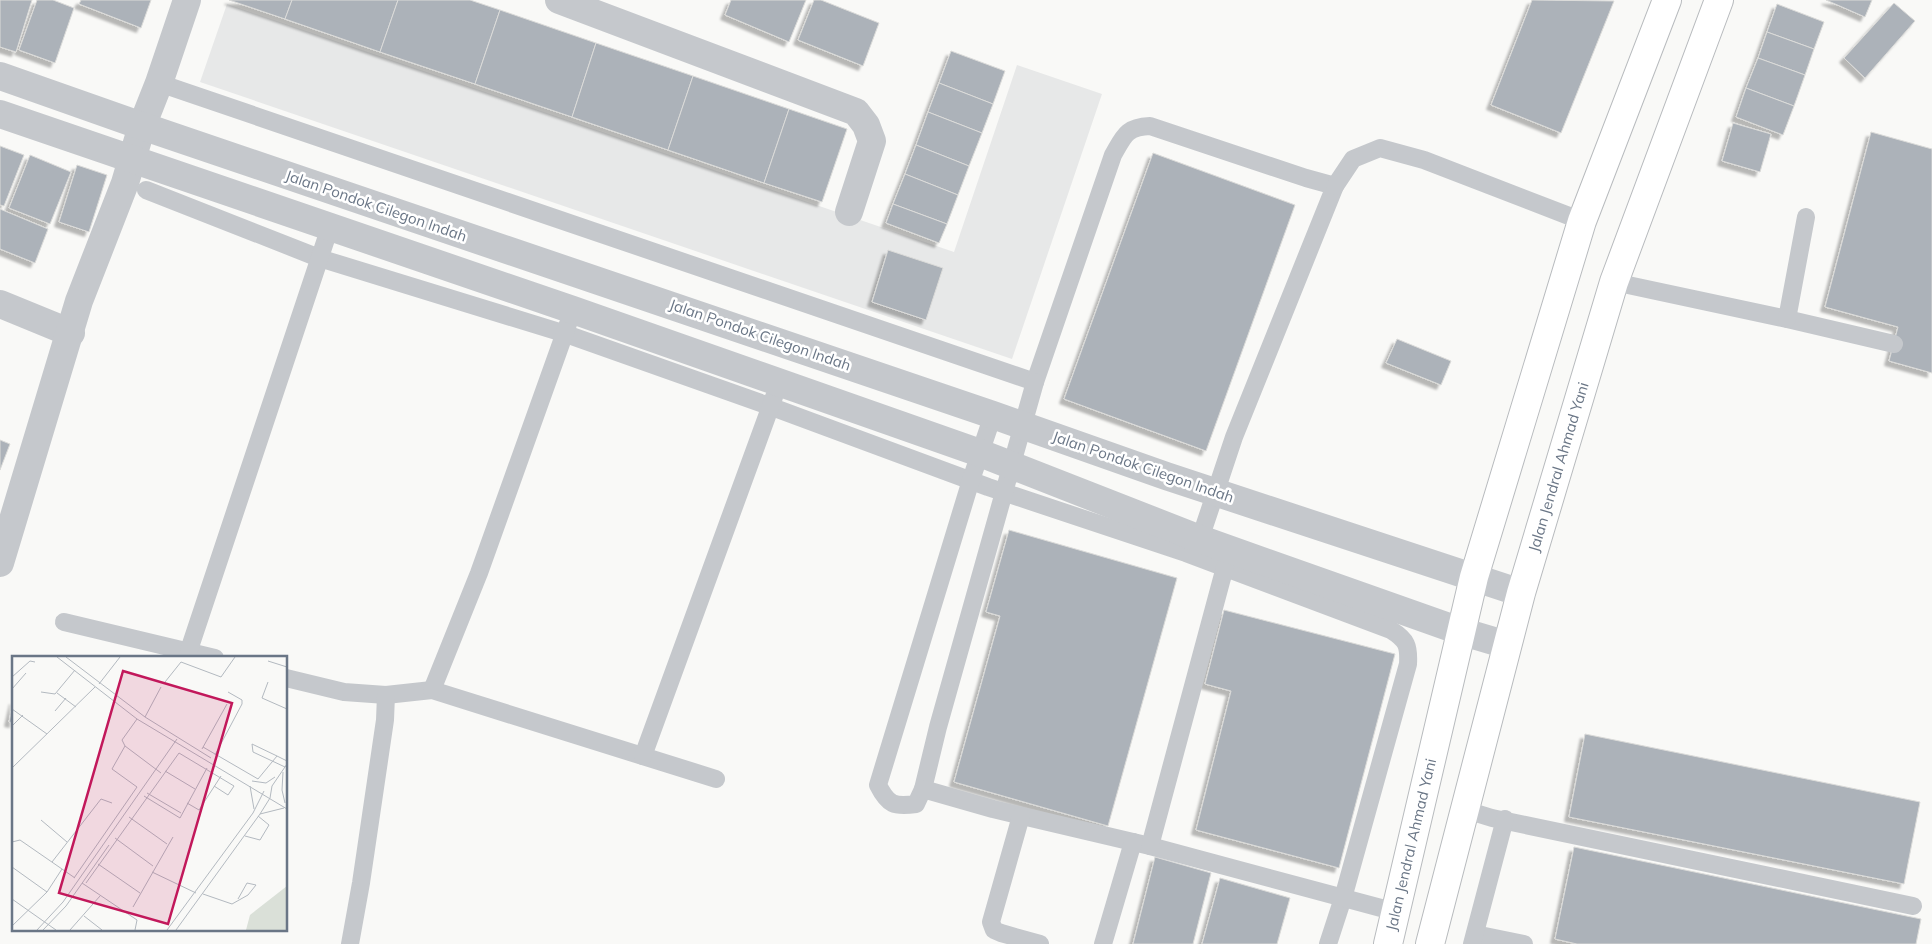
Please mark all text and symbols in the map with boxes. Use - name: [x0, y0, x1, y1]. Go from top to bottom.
- street label: Jalan Pondok Cilegon Indah: [283, 166, 469, 246]
- street label: Jalan Pondok Cilegon Indah: [667, 295, 853, 375]
- street label: Jalan Jendral Ahmad Yani: [1524, 380, 1593, 554]
- street label: Jalan Pondok Cilegon Indah: [1050, 427, 1236, 507]
- inset map: [12, 656, 288, 932]
- street label: Jalan Jendral Ahmad Yani: [1381, 757, 1440, 933]

